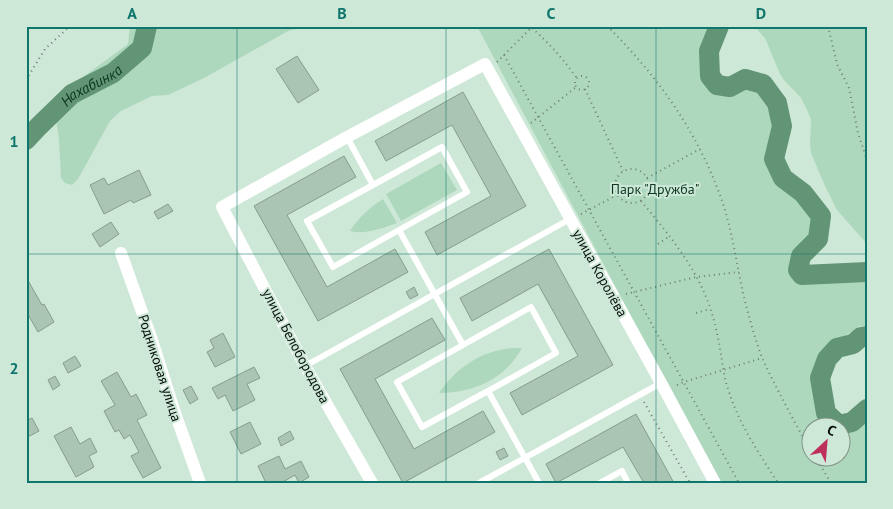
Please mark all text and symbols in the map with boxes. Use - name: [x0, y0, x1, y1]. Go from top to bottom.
- text: A: [127, 3, 137, 23]
- text: B: [337, 3, 347, 23]
- text: C: [547, 3, 556, 23]
- text: D: [756, 3, 766, 23]
- water label: Нахабинка: [56, 60, 126, 110]
- text: 1: [9, 131, 19, 151]
- park label: Парк "Дружба": [611, 180, 699, 198]
- street label: улица Королёва: [568, 226, 632, 320]
- street label: улица Белобородова: [258, 286, 334, 407]
- street label: Родниковая улица: [134, 312, 186, 424]
- text: 2: [9, 358, 19, 378]
- north arrow: [800, 416, 850, 466]
- text: С: [824, 421, 839, 440]

